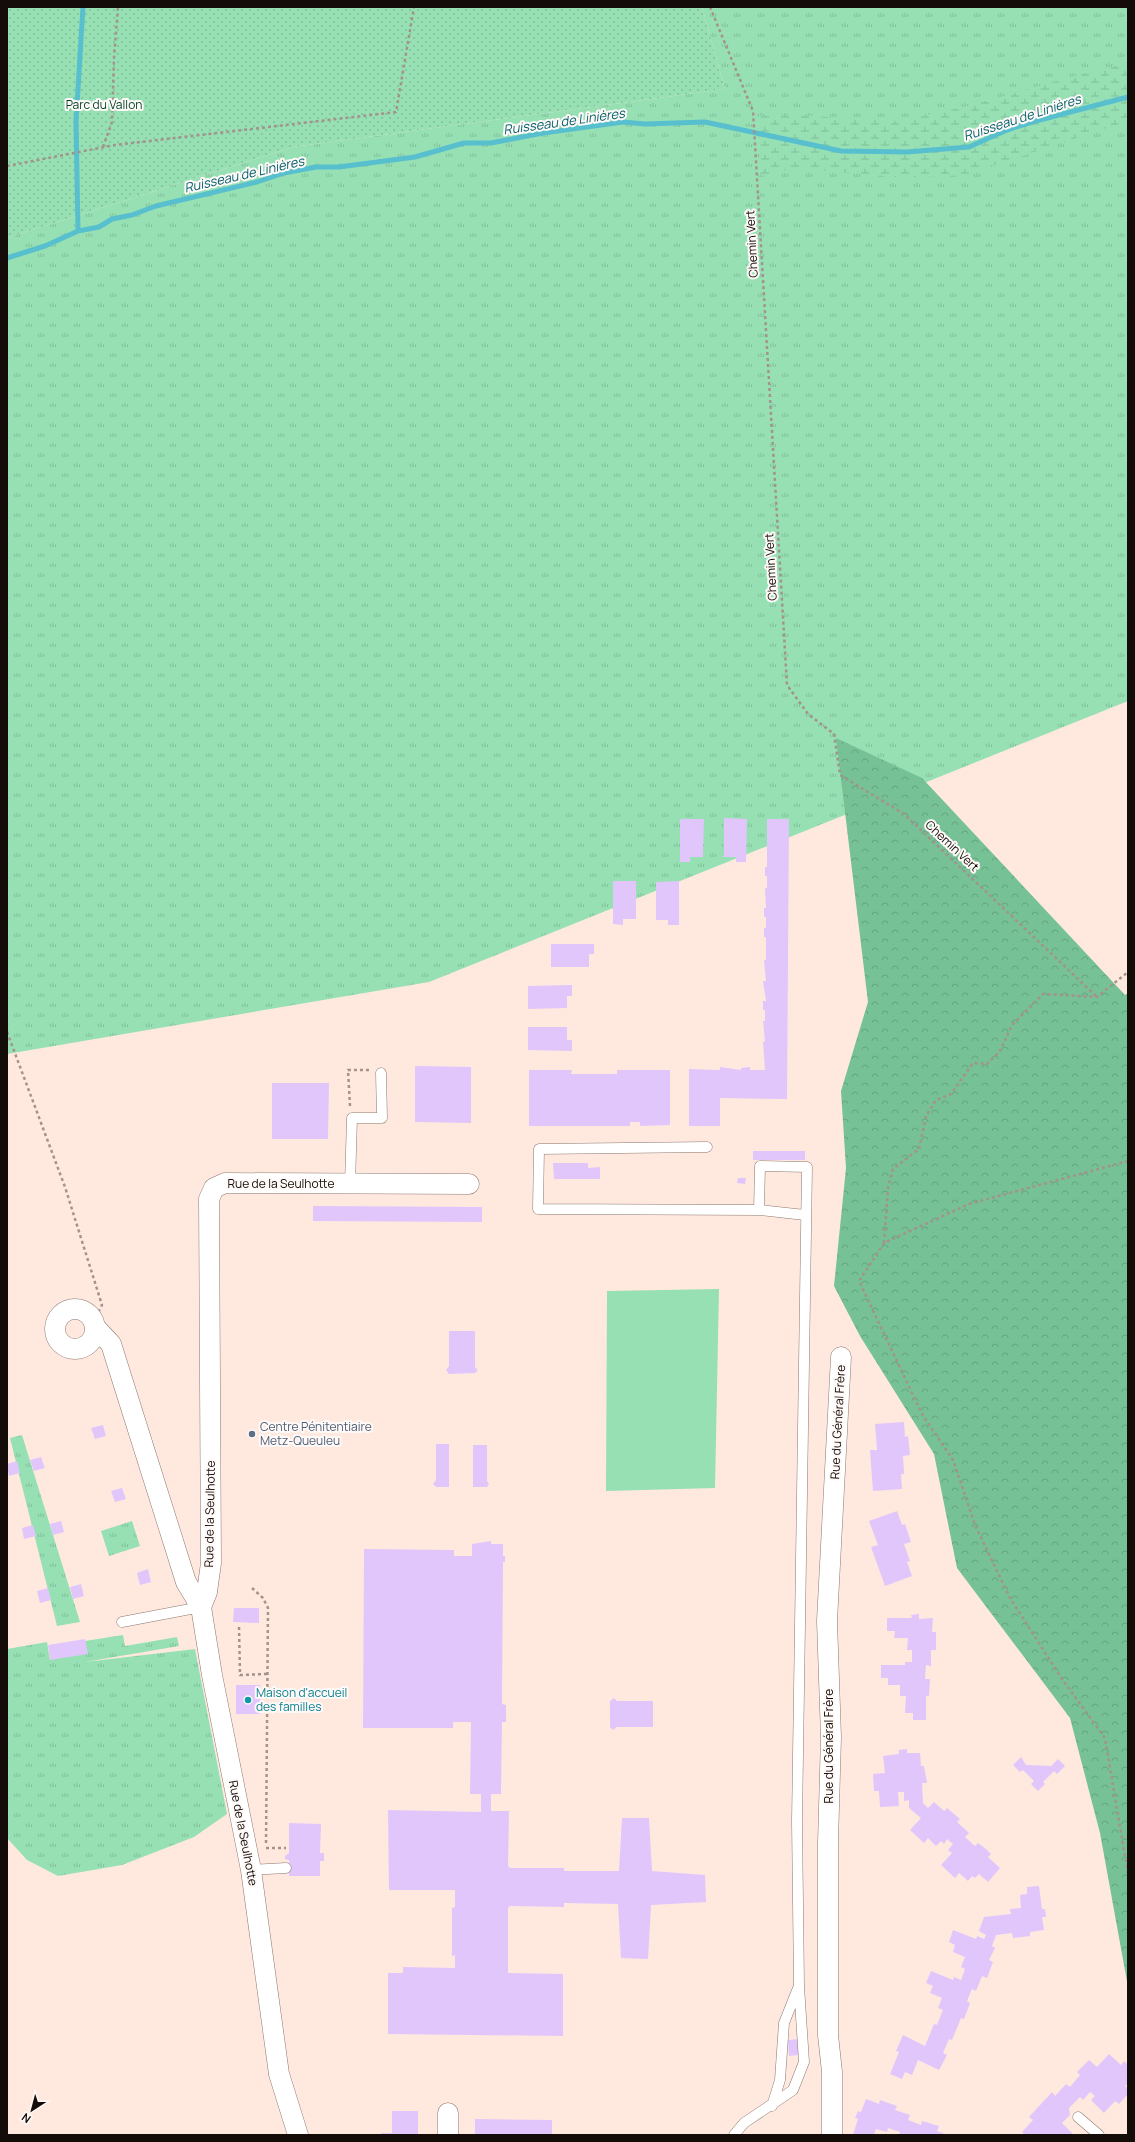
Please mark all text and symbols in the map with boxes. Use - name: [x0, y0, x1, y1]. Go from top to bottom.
- water label: Ruisseau de Linières: [961, 89, 1084, 144]
- park label: Parc du Vallon: [66, 96, 142, 113]
- water label: Ruisseau de Linières: [502, 103, 627, 138]
- water label: Ruisseau de Linières: [182, 151, 307, 197]
- street label: Chemin Vert: [741, 210, 762, 278]
- street label: Chemin Vert: [760, 533, 781, 601]
- street label: Chemin Vert: [922, 816, 983, 875]
- street label: Rue de la Seulhotte: [228, 1175, 334, 1192]
- street label: Rue du Général Frère: [826, 1364, 849, 1480]
- place label: Centre Pénitentiaire Metz-Queuleu: [260, 1418, 372, 1449]
- marker: Centre Pénitentiaire Metz-Queuleu: [247, 1429, 257, 1439]
- street label: Rue de la Seulhotte: [200, 1460, 219, 1568]
- place label: Maison d'accueil des familles: [256, 1684, 347, 1715]
- street label: Rue du Général Frère: [820, 1689, 837, 1803]
- marker: Maison d'accueil des familles: [243, 1695, 253, 1705]
- street label: Rue de la Seulhotte: [225, 1779, 262, 1887]
- north arrow: [12, 2090, 52, 2130]
- text: N: [18, 2110, 33, 2127]

